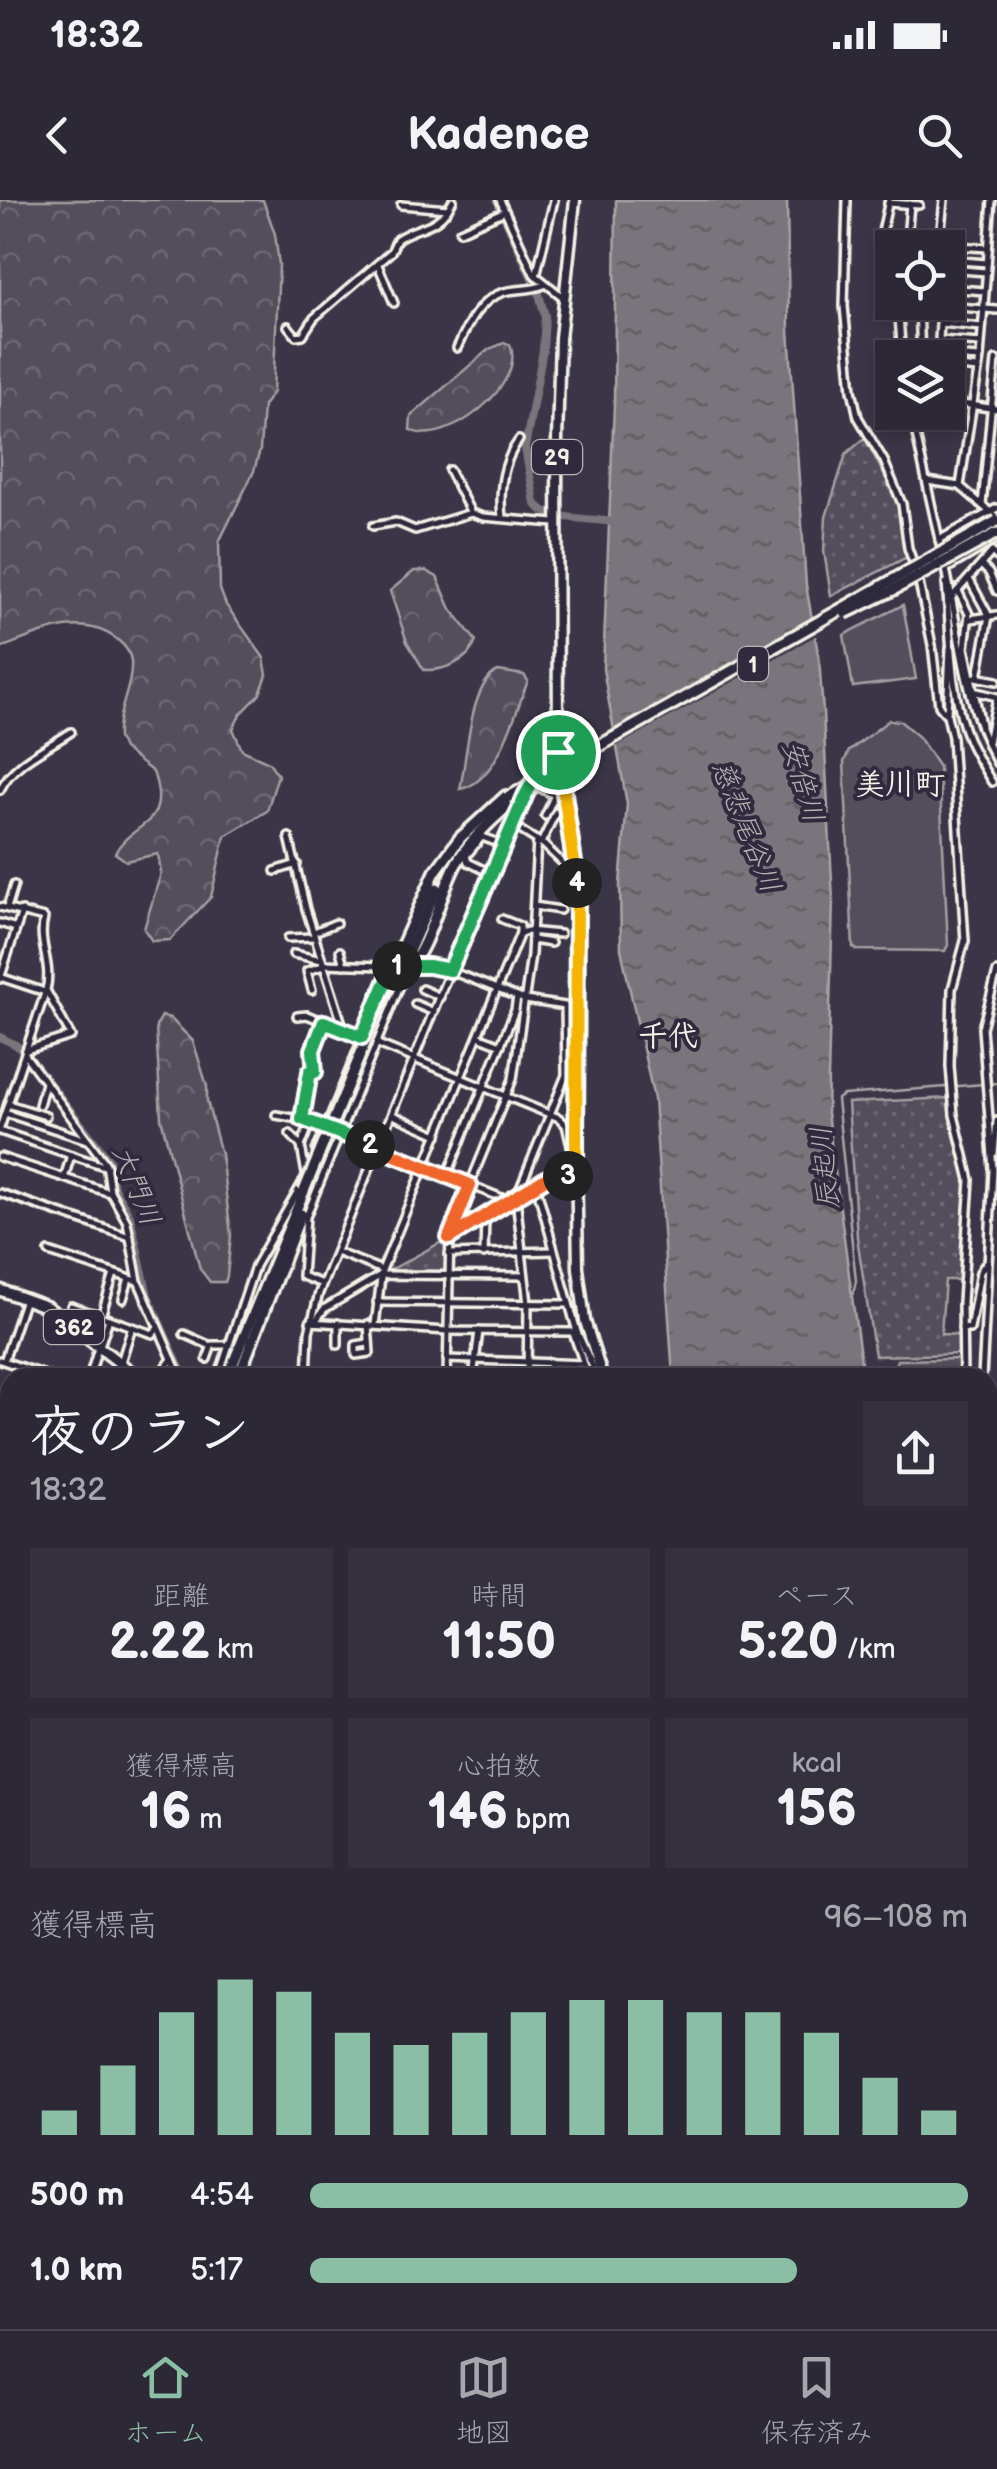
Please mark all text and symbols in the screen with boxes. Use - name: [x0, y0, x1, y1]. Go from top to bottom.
- text: 18:32: [50, 13, 143, 58]
- icon: back: [30, 108, 85, 163]
- text: Kadence: [407, 108, 590, 163]
- icon: search: [912, 108, 967, 163]
- map controls: [875, 230, 965, 430]
- button: locate: [875, 230, 965, 320]
- button: layers: [875, 340, 965, 430]
- road number: 29: [532, 440, 582, 474]
- road number: 1: [738, 647, 768, 681]
- pin: [516, 710, 601, 795]
- icon: arrive: [531, 725, 586, 780]
- water label: 安倍川: [775, 736, 830, 826]
- water label: 慈悲尾谷川: [704, 755, 787, 898]
- district label: 美川町: [855, 767, 945, 803]
- pin: 4: [552, 858, 602, 908]
- text: 4: [569, 866, 585, 899]
- pin: 1: [372, 941, 422, 991]
- text: 1: [391, 949, 403, 982]
- district label: 千代: [638, 1019, 698, 1055]
- pin: 2: [345, 1120, 395, 1170]
- water label: 辰起川: [805, 1124, 846, 1211]
- text: 2: [362, 1128, 378, 1161]
- water label: 大門川: [105, 1140, 167, 1231]
- pin: 3: [543, 1151, 593, 1201]
- text: 3: [560, 1159, 576, 1192]
- road number: 362: [44, 1310, 104, 1344]
- text: 夜のラン: [30, 1400, 250, 1467]
- button: share: [863, 1401, 968, 1506]
- text: 18:32: [30, 1471, 106, 1510]
- text: 距離: [153, 1580, 209, 1613]
- text: 時間: [471, 1580, 527, 1613]
- text: ペース: [775, 1580, 858, 1613]
- text: 2.22: [109, 1613, 210, 1673]
- text: 11:50: [442, 1613, 556, 1673]
- text: 5:20: [738, 1613, 839, 1673]
- text: km: [210, 1633, 254, 1666]
- text: /km: [839, 1633, 896, 1666]
- text: kcal: [792, 1747, 842, 1780]
- text: 獲得標高: [125, 1750, 237, 1783]
- text: 心拍数: [457, 1750, 541, 1783]
- text: 156: [777, 1780, 857, 1840]
- text: 16: [140, 1783, 192, 1843]
- text: 146: [427, 1783, 508, 1843]
- text: m: [192, 1803, 222, 1836]
- text: bpm: [508, 1803, 571, 1836]
- text: 96–108 m: [824, 1898, 968, 1937]
- text: 獲得標高: [30, 1906, 158, 1945]
- text: 500 m: [30, 2176, 124, 2215]
- text: 4:54: [190, 2176, 254, 2215]
- text: 1.0 km: [30, 2251, 123, 2290]
- text: 5:17: [190, 2251, 243, 2290]
- tab: ホーム: [124, 2350, 207, 2450]
- tab: 地図: [456, 2350, 512, 2450]
- tab: 保存済み: [761, 2350, 873, 2450]

